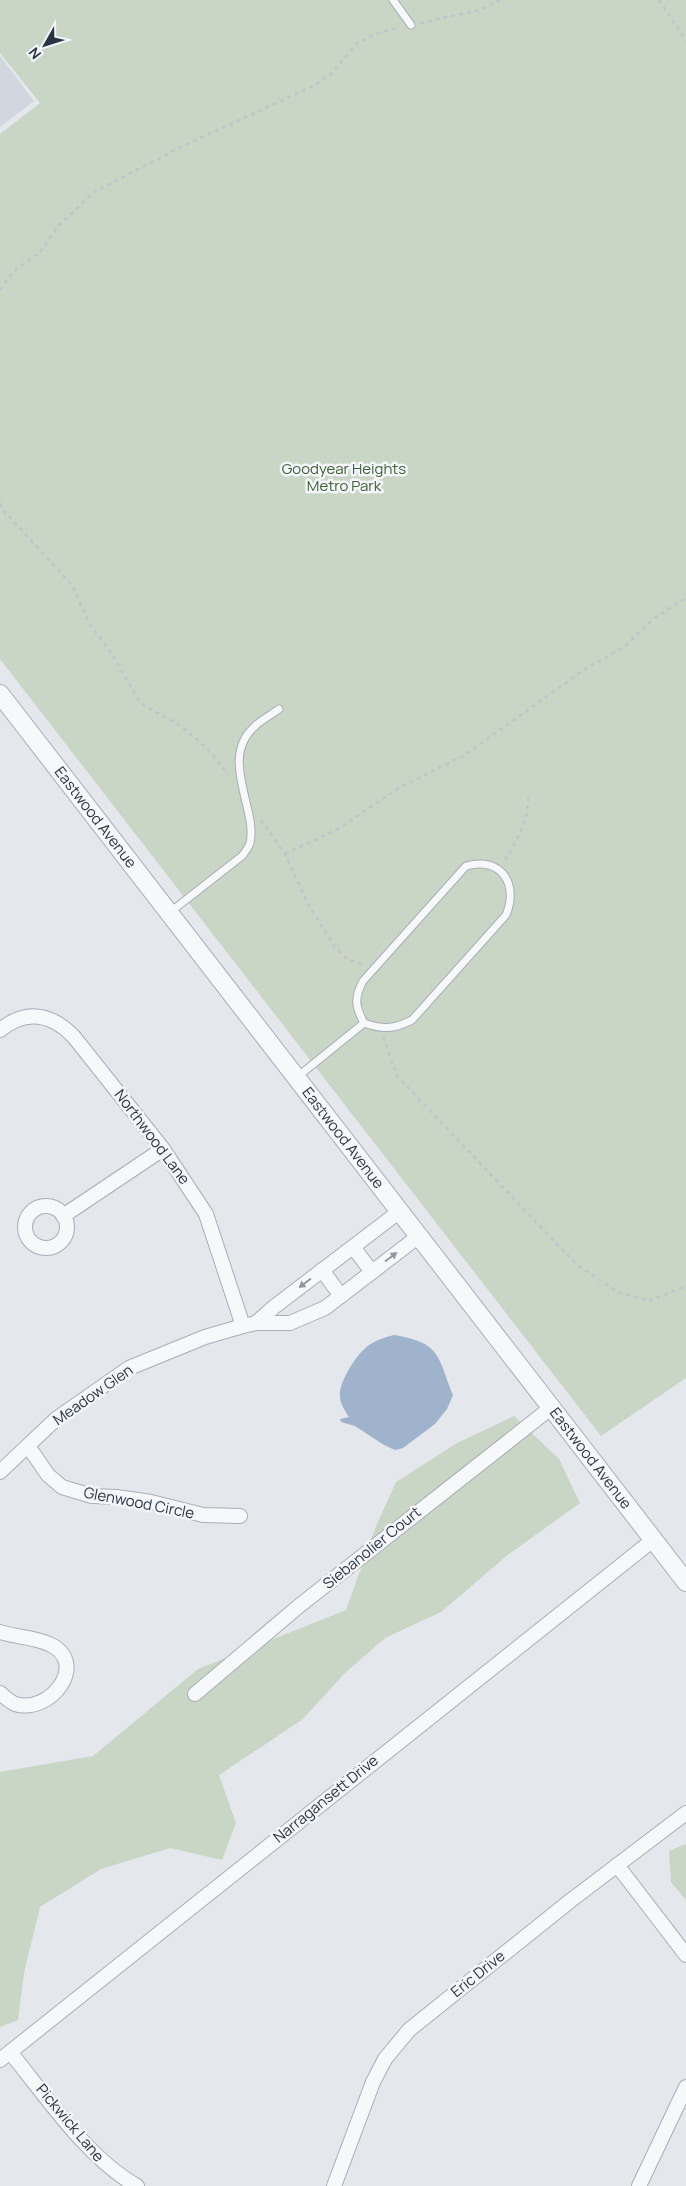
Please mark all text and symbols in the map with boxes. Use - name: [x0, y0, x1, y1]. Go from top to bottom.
- north arrow: [20, 20, 70, 70]
- text: N: [24, 44, 45, 63]
- park label: Goodyear Heights Metro Park: [282, 458, 406, 496]
- street label: Eastwood Avenue: [50, 762, 142, 872]
- street label: Eastwood Avenue: [297, 1083, 389, 1193]
- street label: Northwood Lane: [110, 1085, 195, 1189]
- one-way arrow: [384, 1252, 397, 1263]
- one-way arrow: [298, 1278, 312, 1288]
- street label: Meadow Glen: [49, 1359, 137, 1430]
- street label: Eastwood Avenue: [545, 1403, 637, 1513]
- street label: Glenwood Circle: [82, 1481, 196, 1524]
- street label: Siebanolier Court: [318, 1502, 425, 1594]
- street label: Narragansett Drive: [269, 1750, 383, 1847]
- street label: Eric Drive: [446, 1945, 509, 2002]
- street label: Pickwick Lane: [32, 2079, 109, 2166]

